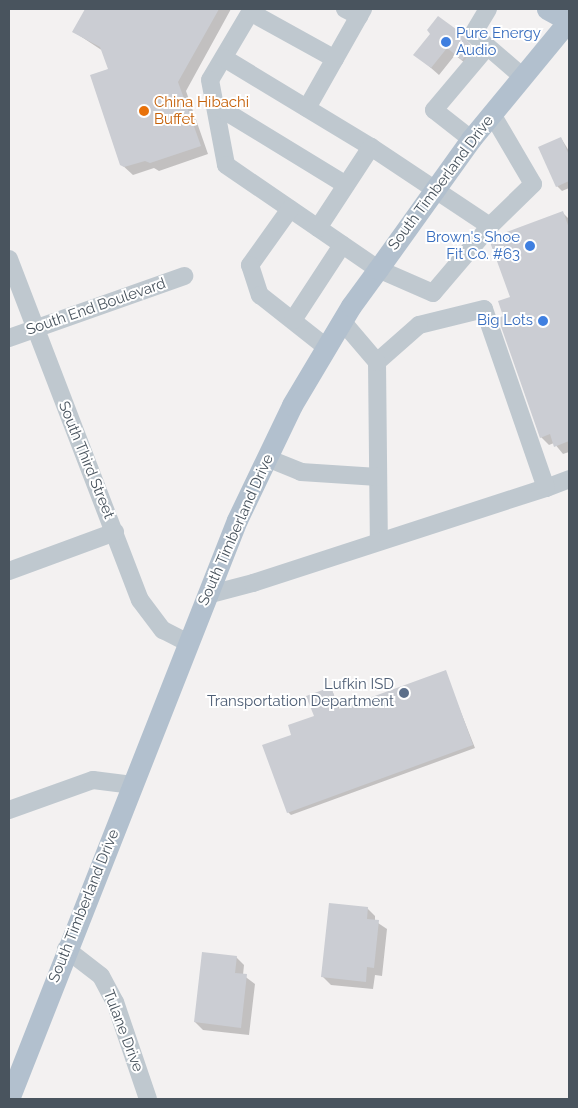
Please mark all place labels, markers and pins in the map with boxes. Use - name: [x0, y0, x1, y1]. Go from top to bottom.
- place label: Pure Energy Audio: [456, 24, 541, 59]
- marker: Pure Energy Audio: [440, 36, 452, 48]
- place label: China Hibachi Buffet: [154, 93, 249, 128]
- marker: China Hibachi Buffet: [138, 105, 150, 117]
- place label: Brown's Shoe Fit Co. #63: [426, 228, 520, 263]
- marker: Brown's Shoe Fit Co. #63: [524, 240, 536, 252]
- place label: Big Lots: [477, 312, 533, 330]
- marker: Big Lots: [537, 315, 549, 327]
- place label: Lufkin ISD Transportation Department: [207, 675, 394, 710]
- marker: Lufkin ISD Transportation Department: [398, 687, 410, 699]

